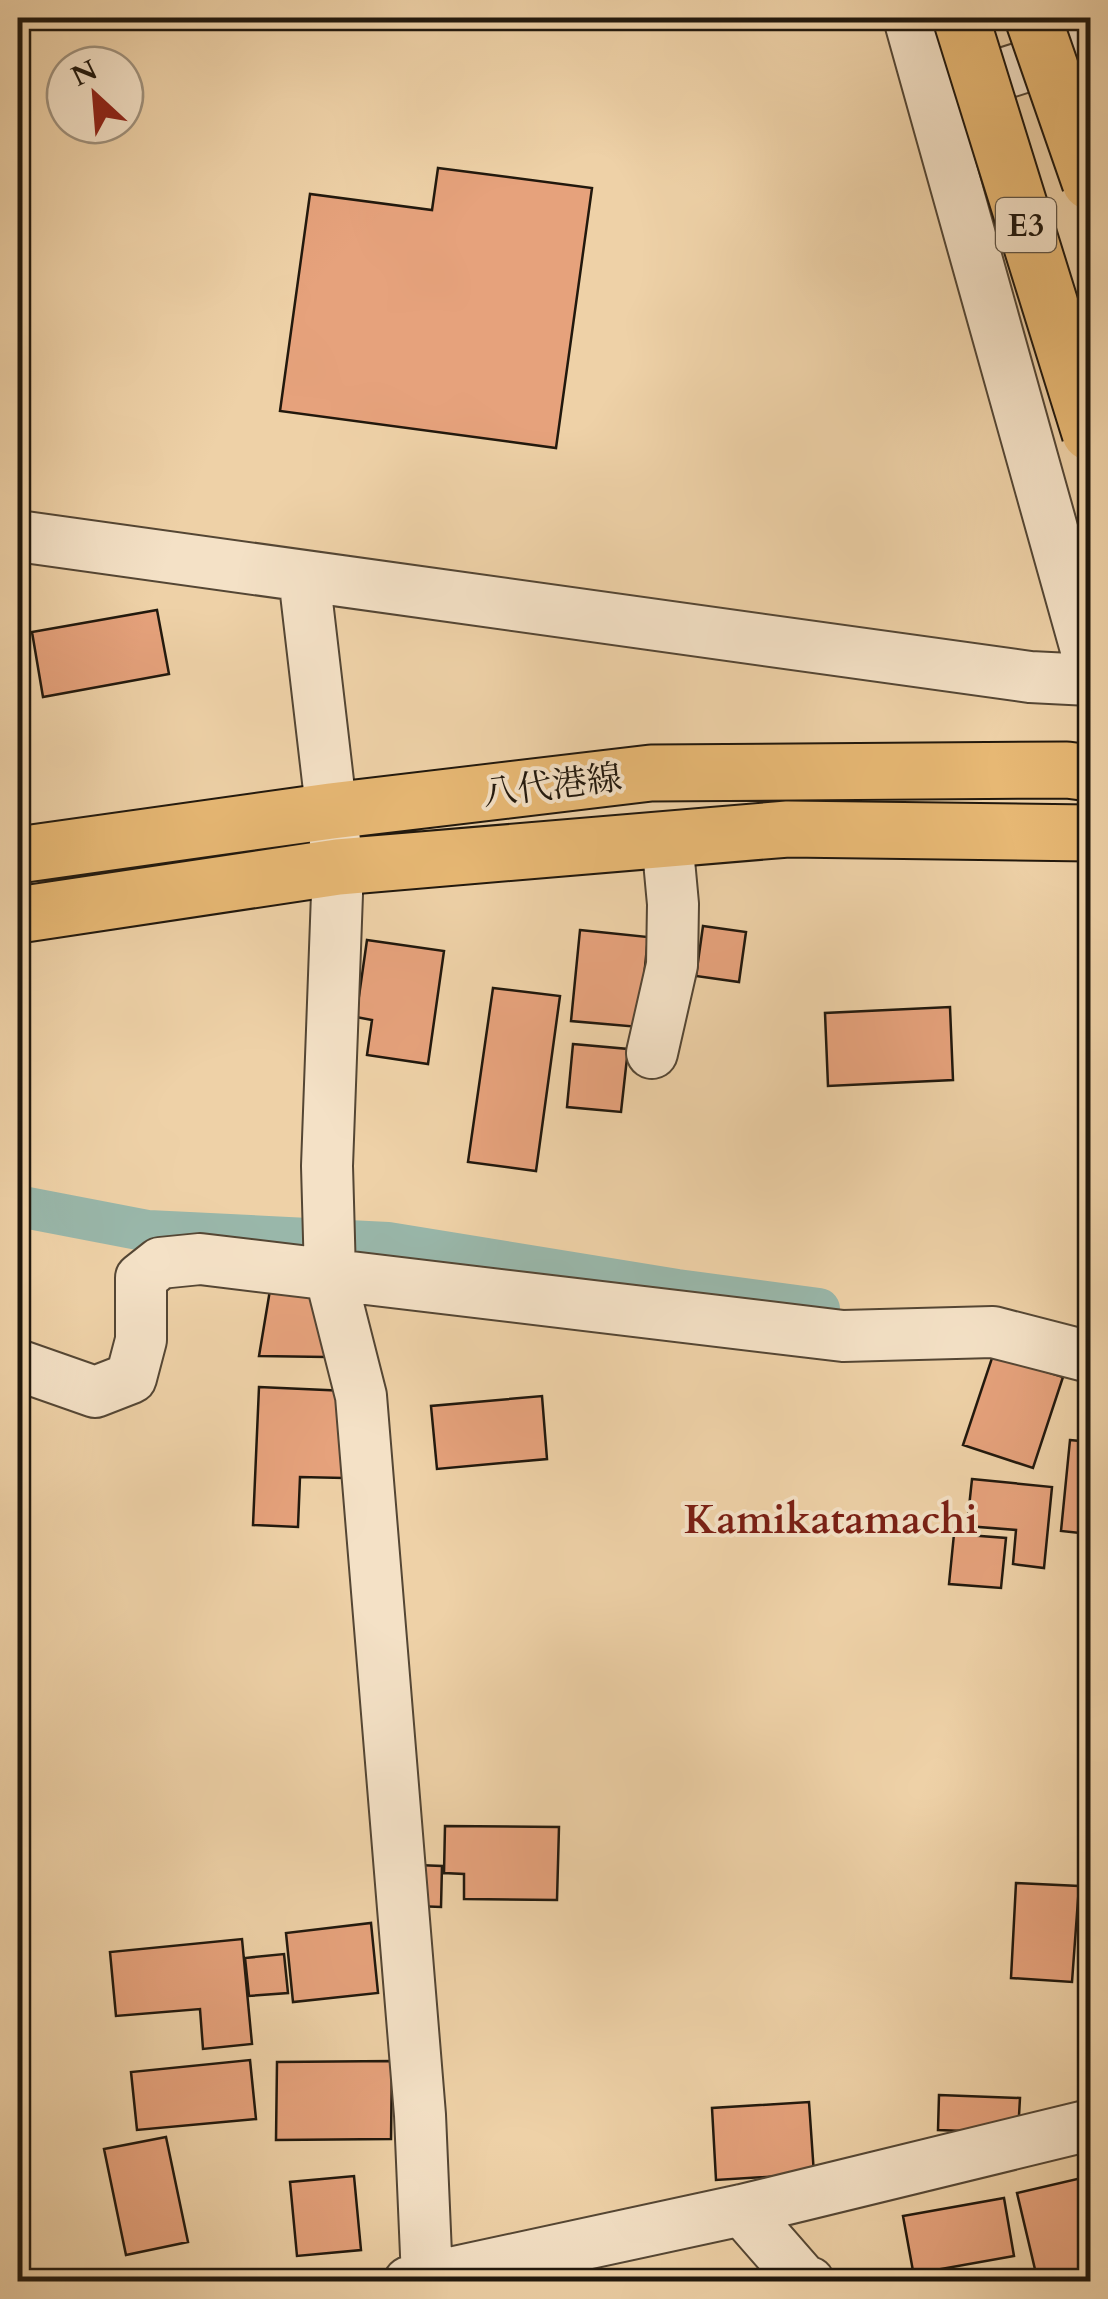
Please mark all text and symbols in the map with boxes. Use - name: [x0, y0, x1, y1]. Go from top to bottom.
- north arrow: [45, 45, 145, 145]
- text: N: [65, 51, 104, 96]
- road number: E3: [996, 198, 1056, 252]
- street label: 八代港線: [480, 754, 625, 818]
- district label: Kamikatamachi: [684, 1493, 978, 1548]

